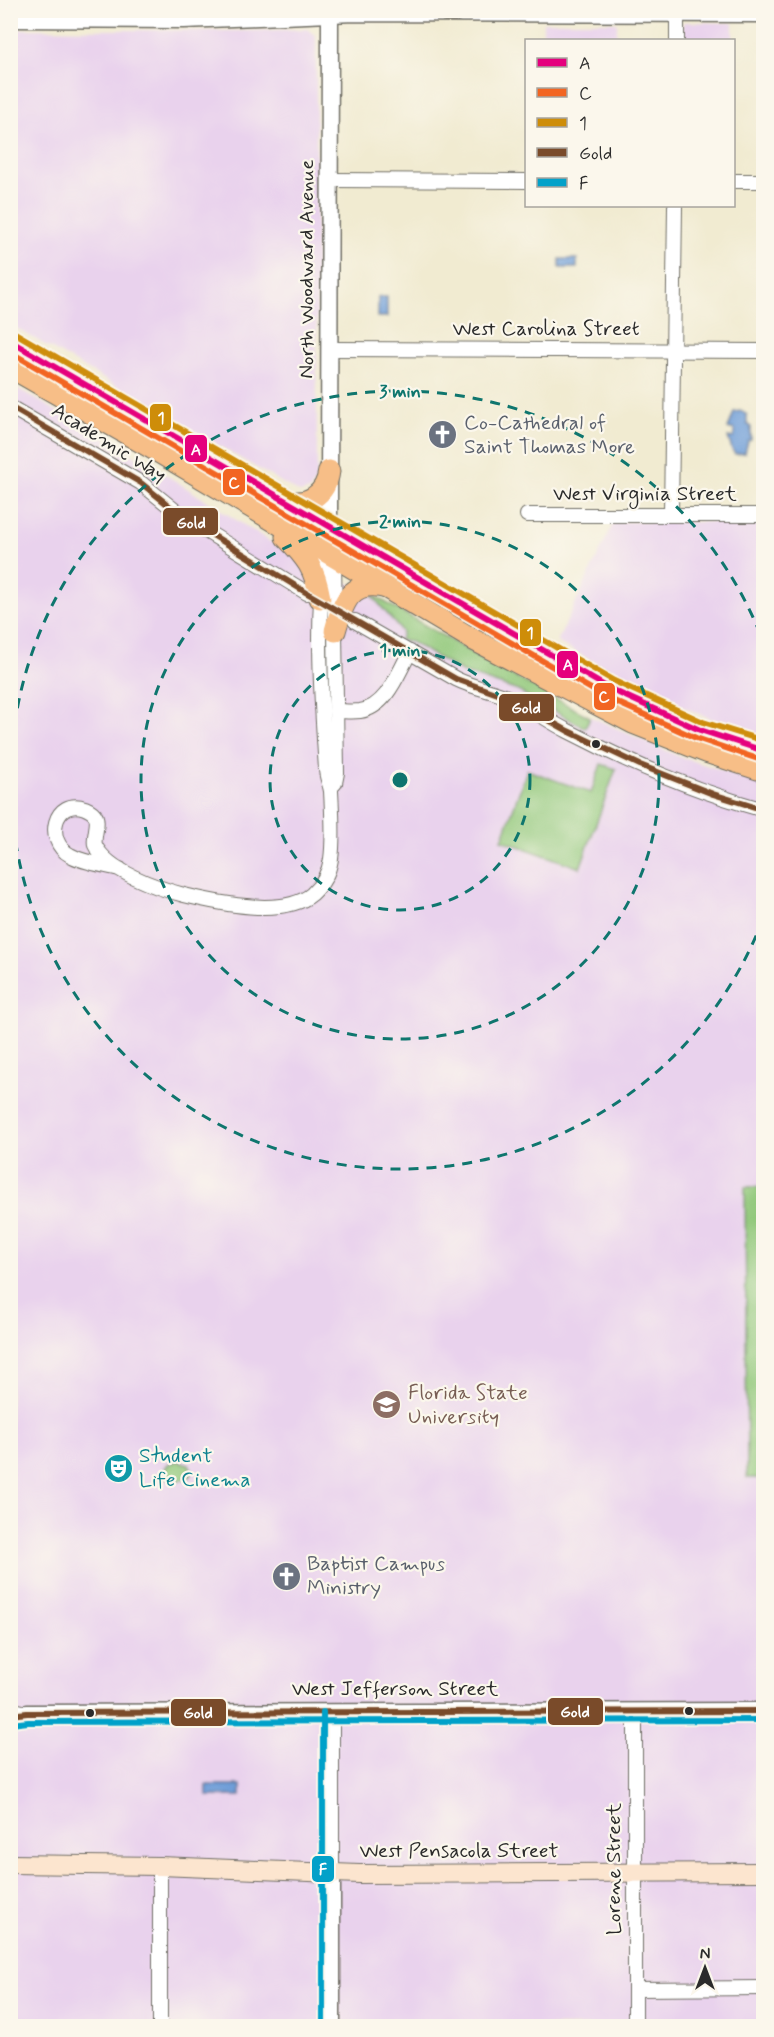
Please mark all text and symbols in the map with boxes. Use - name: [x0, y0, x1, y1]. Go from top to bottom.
- legend: [525, 39, 735, 207]
- text: A: [579, 52, 591, 76]
- text: C: [579, 82, 592, 106]
- text: 1: [579, 112, 587, 136]
- text: Gold: [579, 142, 612, 166]
- street label: North Woodward Avenue: [293, 159, 321, 379]
- text: F: [579, 172, 589, 196]
- street label: West Carolina Street: [452, 315, 640, 343]
- text: 3 min: [379, 380, 421, 404]
- street label: Academic Way: [46, 397, 172, 489]
- line badge: 1: [149, 403, 172, 432]
- text: 1: [157, 408, 165, 429]
- place label: Co-Cathedral of Saint Thomas More: [464, 409, 635, 461]
- church icon: Co-Cathedral of Saint Thomas More: [427, 419, 459, 451]
- line badge: A: [184, 434, 208, 463]
- text: A: [191, 440, 201, 461]
- line badge: C: [222, 468, 246, 496]
- text: C: [228, 473, 240, 494]
- street label: West Virginia Street: [553, 480, 738, 509]
- line badge: Gold: [162, 507, 219, 536]
- text: 2 min: [379, 510, 421, 534]
- text: Gold: [176, 513, 206, 534]
- line badge: 1: [519, 618, 542, 647]
- text: 1: [526, 623, 534, 644]
- text: 1 min: [379, 639, 421, 663]
- line badge: A: [556, 650, 579, 679]
- text: A: [563, 655, 573, 676]
- line badge: C: [593, 682, 616, 711]
- text: C: [598, 687, 610, 708]
- line badge: Gold: [498, 693, 555, 722]
- text: Gold: [511, 698, 541, 719]
- unlabelled marker: [590, 738, 602, 750]
- centre of rings: [390, 770, 410, 790]
- place label: Florida State University: [408, 1379, 528, 1431]
- school or university icon: Florida State University: [371, 1389, 403, 1421]
- place label: Student Life Cinema: [139, 1442, 251, 1494]
- theatre icon: Student Life Cinema: [102, 1452, 134, 1484]
- place label: Baptist Campus Ministry: [307, 1550, 445, 1602]
- church icon: Baptist Campus Ministry: [270, 1560, 302, 1592]
- street label: West Jefferson Street: [292, 1675, 499, 1703]
- line badge: Gold: [547, 1697, 604, 1726]
- line badge: Gold: [170, 1698, 227, 1727]
- text: Gold: [560, 1702, 590, 1723]
- text: Gold: [183, 1703, 213, 1724]
- unlabelled marker: [683, 1705, 695, 1717]
- unlabelled marker: [84, 1707, 96, 1719]
- street label: Lorene Street: [600, 1802, 628, 1935]
- street label: West Pensacola Street: [359, 1837, 559, 1865]
- line badge: F: [311, 1855, 335, 1883]
- text: F: [319, 1860, 328, 1881]
- north arrow: [675, 1938, 735, 1998]
- text: N: [700, 1944, 710, 1965]

